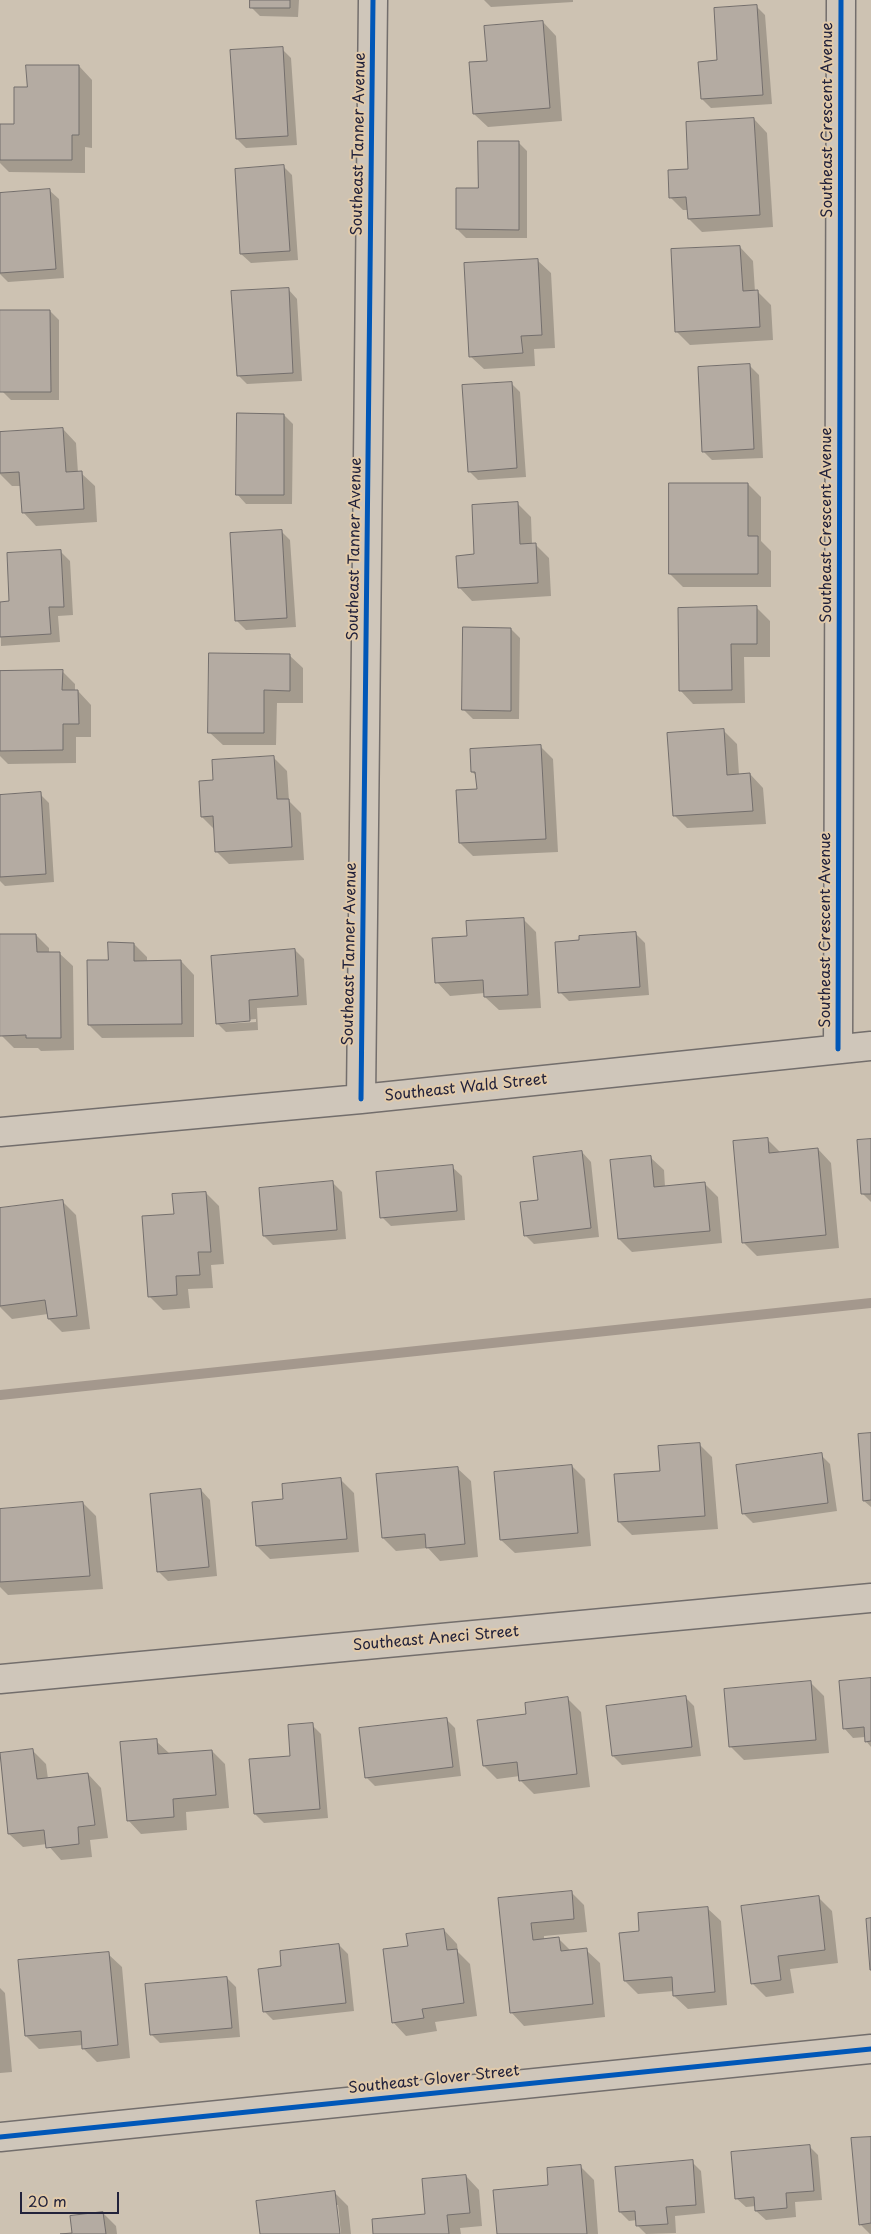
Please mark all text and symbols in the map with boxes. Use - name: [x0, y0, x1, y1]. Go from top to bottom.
- street label: Southeast Crescent Avenue: [819, 22, 837, 218]
- street label: Southeast Tanner Avenue: [348, 52, 370, 236]
- street label: Southeast Crescent Avenue: [818, 427, 836, 623]
- street label: Southeast Tanner Avenue: [344, 457, 366, 641]
- street label: Southeast Crescent Avenue: [817, 832, 835, 1028]
- street label: Southeast Tanner Avenue: [339, 862, 361, 1046]
- street label: Southeast Wald Street: [384, 1071, 548, 1105]
- street label: Southeast Aneci Street: [352, 1623, 520, 1655]
- street label: Southeast Glover Street: [348, 2062, 520, 2098]
- scale bar: [22, 2182, 121, 2214]
- text: 20 m: [28, 2189, 67, 2212]

